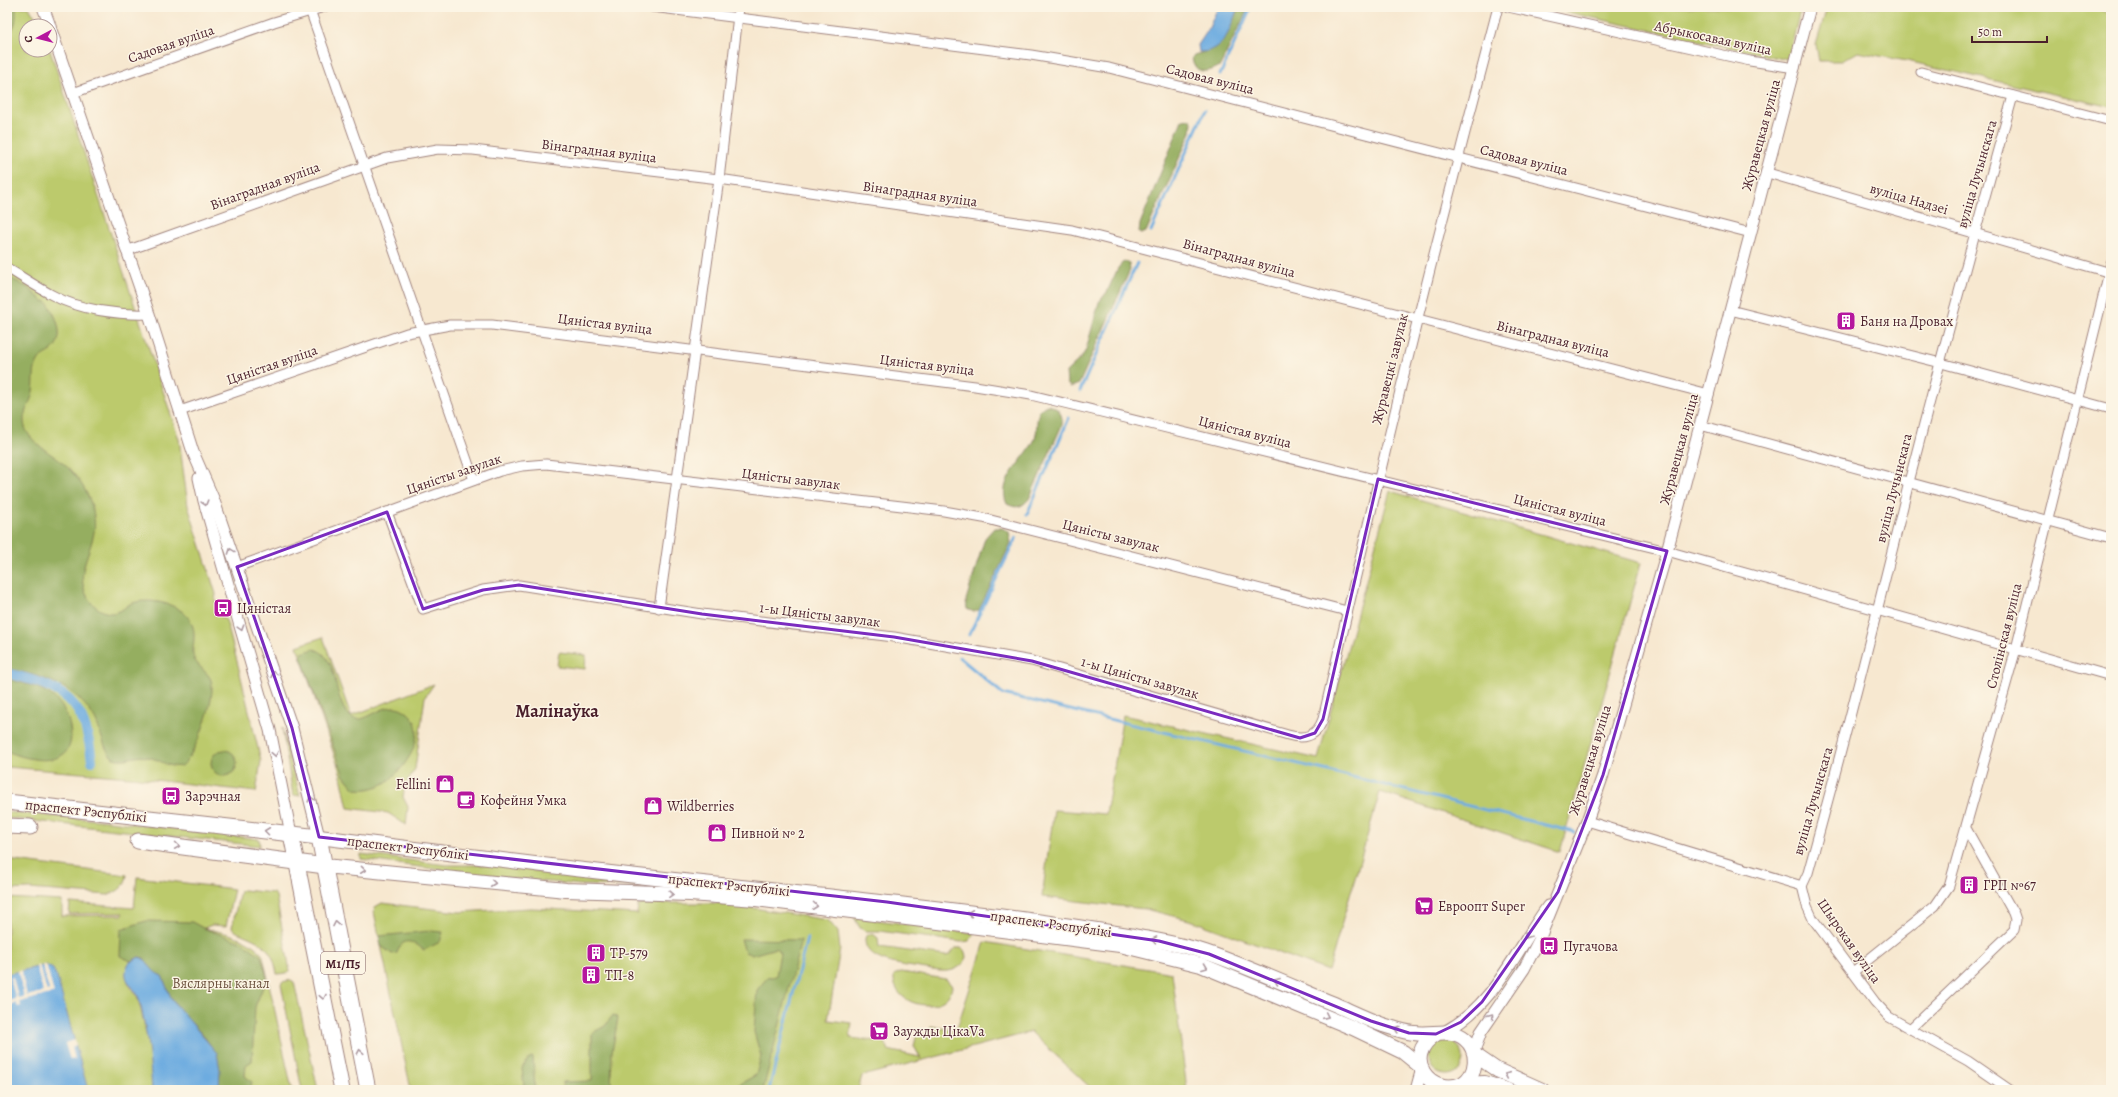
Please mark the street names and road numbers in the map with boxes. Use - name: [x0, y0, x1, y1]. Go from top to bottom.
- street label: Абрыкосавая вуліца: [1652, 16, 1774, 60]
- street label: Садовая вуліца: [125, 20, 217, 68]
- street label: Садовая вуліца: [1164, 59, 1256, 99]
- street label: Журавецкая вуліца: [1737, 77, 1785, 193]
- street label: вуліца Лучынскага: [1952, 117, 2002, 230]
- street label: Вінаградная вуліца: [540, 135, 658, 168]
- street label: Садовая вуліца: [1478, 140, 1570, 180]
- street label: Вінаградная вуліца: [207, 157, 323, 215]
- street label: Вінаградная вуліца: [861, 177, 979, 212]
- street label: вуліца Надзеі: [1868, 179, 1951, 219]
- street label: Вінаградная вуліца: [1181, 234, 1298, 282]
- street label: Цяністая вуліца: [557, 309, 654, 339]
- street label: Журавецкі завулак: [1367, 312, 1413, 426]
- street label: Вінаградная вуліца: [1495, 316, 1612, 362]
- street label: Цяністая вуліца: [224, 340, 321, 389]
- street label: Цяністая вуліца: [879, 350, 976, 380]
- street label: Журавецкая вуліца: [1655, 391, 1703, 507]
- street label: Цяністая вуліца: [1197, 411, 1294, 453]
- street label: вуліца Лучынскага: [1871, 431, 1917, 545]
- street label: Цяністы завулак: [404, 449, 504, 499]
- street label: Цяністы завулак: [741, 464, 841, 494]
- street label: Цяністая вуліца: [1512, 489, 1609, 531]
- street label: Цяністы завулак: [1061, 515, 1161, 557]
- street label: Столінская вуліца: [1982, 581, 2026, 691]
- street label: 1-ы Цяністы завулак: [759, 598, 881, 632]
- street label: 1-ы Цяністы завулак: [1079, 652, 1201, 704]
- street label: Журавецкая вуліца: [1564, 702, 1616, 818]
- street label: вуліца Лучынскага: [1788, 744, 1838, 857]
- street label: праспект Рэспублікі: [24, 795, 148, 827]
- street label: праспект Рэспублікі: [346, 831, 470, 865]
- street label: праспект Рэспублікі: [667, 869, 791, 901]
- street label: Шырокая вуліца: [1813, 895, 1886, 988]
- street label: праспект Рэспублікі: [989, 906, 1113, 942]
- road number: М1/П5: [321, 952, 365, 974]

